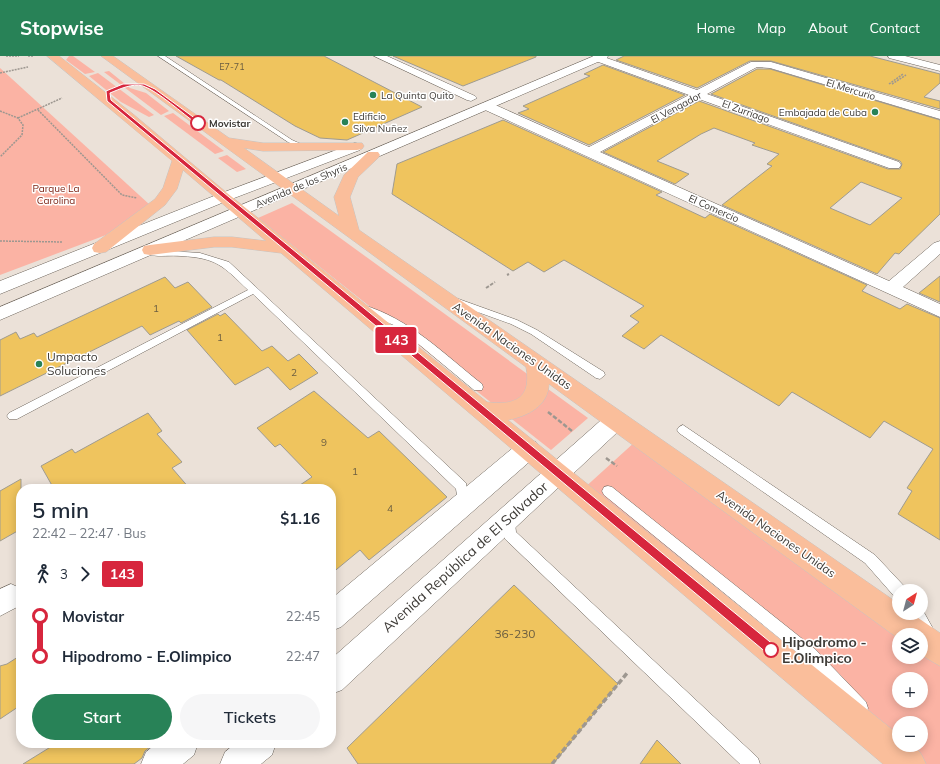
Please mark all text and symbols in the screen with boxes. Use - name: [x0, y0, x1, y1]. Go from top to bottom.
- text: Stopwise: [20, 16, 104, 40]
- text: Home: [696, 19, 735, 37]
- text: Map: [757, 19, 786, 37]
- text: About: [808, 19, 848, 37]
- text: Contact: [870, 19, 920, 37]
- house number: E7-71: [219, 61, 245, 72]
- street label: El Mercurio: [825, 76, 877, 103]
- street label: El Vengador: [648, 88, 704, 126]
- place label: La Quinta Quito: [381, 89, 454, 102]
- marker: La Quinta Quito: [368, 90, 378, 100]
- street label: El Zurriago: [720, 97, 772, 126]
- place label: Embajada de Cuba: [779, 106, 867, 119]
- marker: Embajada de Cuba: [870, 107, 880, 117]
- place label: Edificio Silva Nuñez: [353, 110, 408, 135]
- marker: Movistar: [190, 115, 206, 131]
- place label: Movistar: [209, 117, 251, 130]
- marker: Edificio Silva Nuñez: [340, 117, 350, 127]
- street label: Avenida de los Shyris: [253, 160, 349, 211]
- park label: Parque La Carolina: [32, 182, 80, 207]
- street label: El Comercio: [687, 192, 741, 225]
- street label: Avenida Naciones Unidas: [450, 299, 575, 393]
- house number: 1: [153, 302, 159, 315]
- line badge: 143: [373, 327, 419, 353]
- house number: 1: [217, 331, 223, 344]
- text: 143: [383, 331, 409, 349]
- place label: Umpacto Soluciones: [47, 349, 106, 378]
- marker: Umpacto Soluciones: [34, 359, 44, 369]
- house number: 2: [291, 366, 297, 379]
- house number: 9: [321, 436, 327, 449]
- house number: 1: [352, 465, 358, 478]
- street label: Avenida República de El Salvador: [378, 477, 552, 636]
- street label: Avenida Naciones Unidas: [714, 487, 839, 581]
- text: 5 min: [32, 496, 89, 524]
- house number: 4: [387, 502, 393, 515]
- text: $1.16: [280, 509, 320, 528]
- text: 22:42 – 22:47 · Bus: [32, 525, 146, 541]
- icon: walk: [32, 563, 54, 585]
- icon: forward: [74, 563, 96, 585]
- text: 143: [110, 565, 135, 583]
- text: 3: [60, 566, 68, 582]
- north arrow: [892, 584, 928, 620]
- map controls: [892, 584, 928, 752]
- text: Movistar: [62, 607, 124, 626]
- text: 22:45: [286, 608, 320, 624]
- house number: 36-230: [494, 626, 536, 641]
- button: layers: [892, 628, 928, 664]
- place label: Hipodromo - E.Olimpico: [782, 633, 867, 667]
- marker: Hipodromo - E.Olimpico: [763, 642, 779, 658]
- text: Hipodromo - E.Olimpico: [62, 647, 232, 666]
- text: 22:47: [286, 648, 320, 664]
- button: +: [892, 672, 928, 708]
- button: Start: [32, 694, 172, 740]
- button: Tickets: [180, 694, 320, 740]
- button: −: [892, 716, 928, 752]

